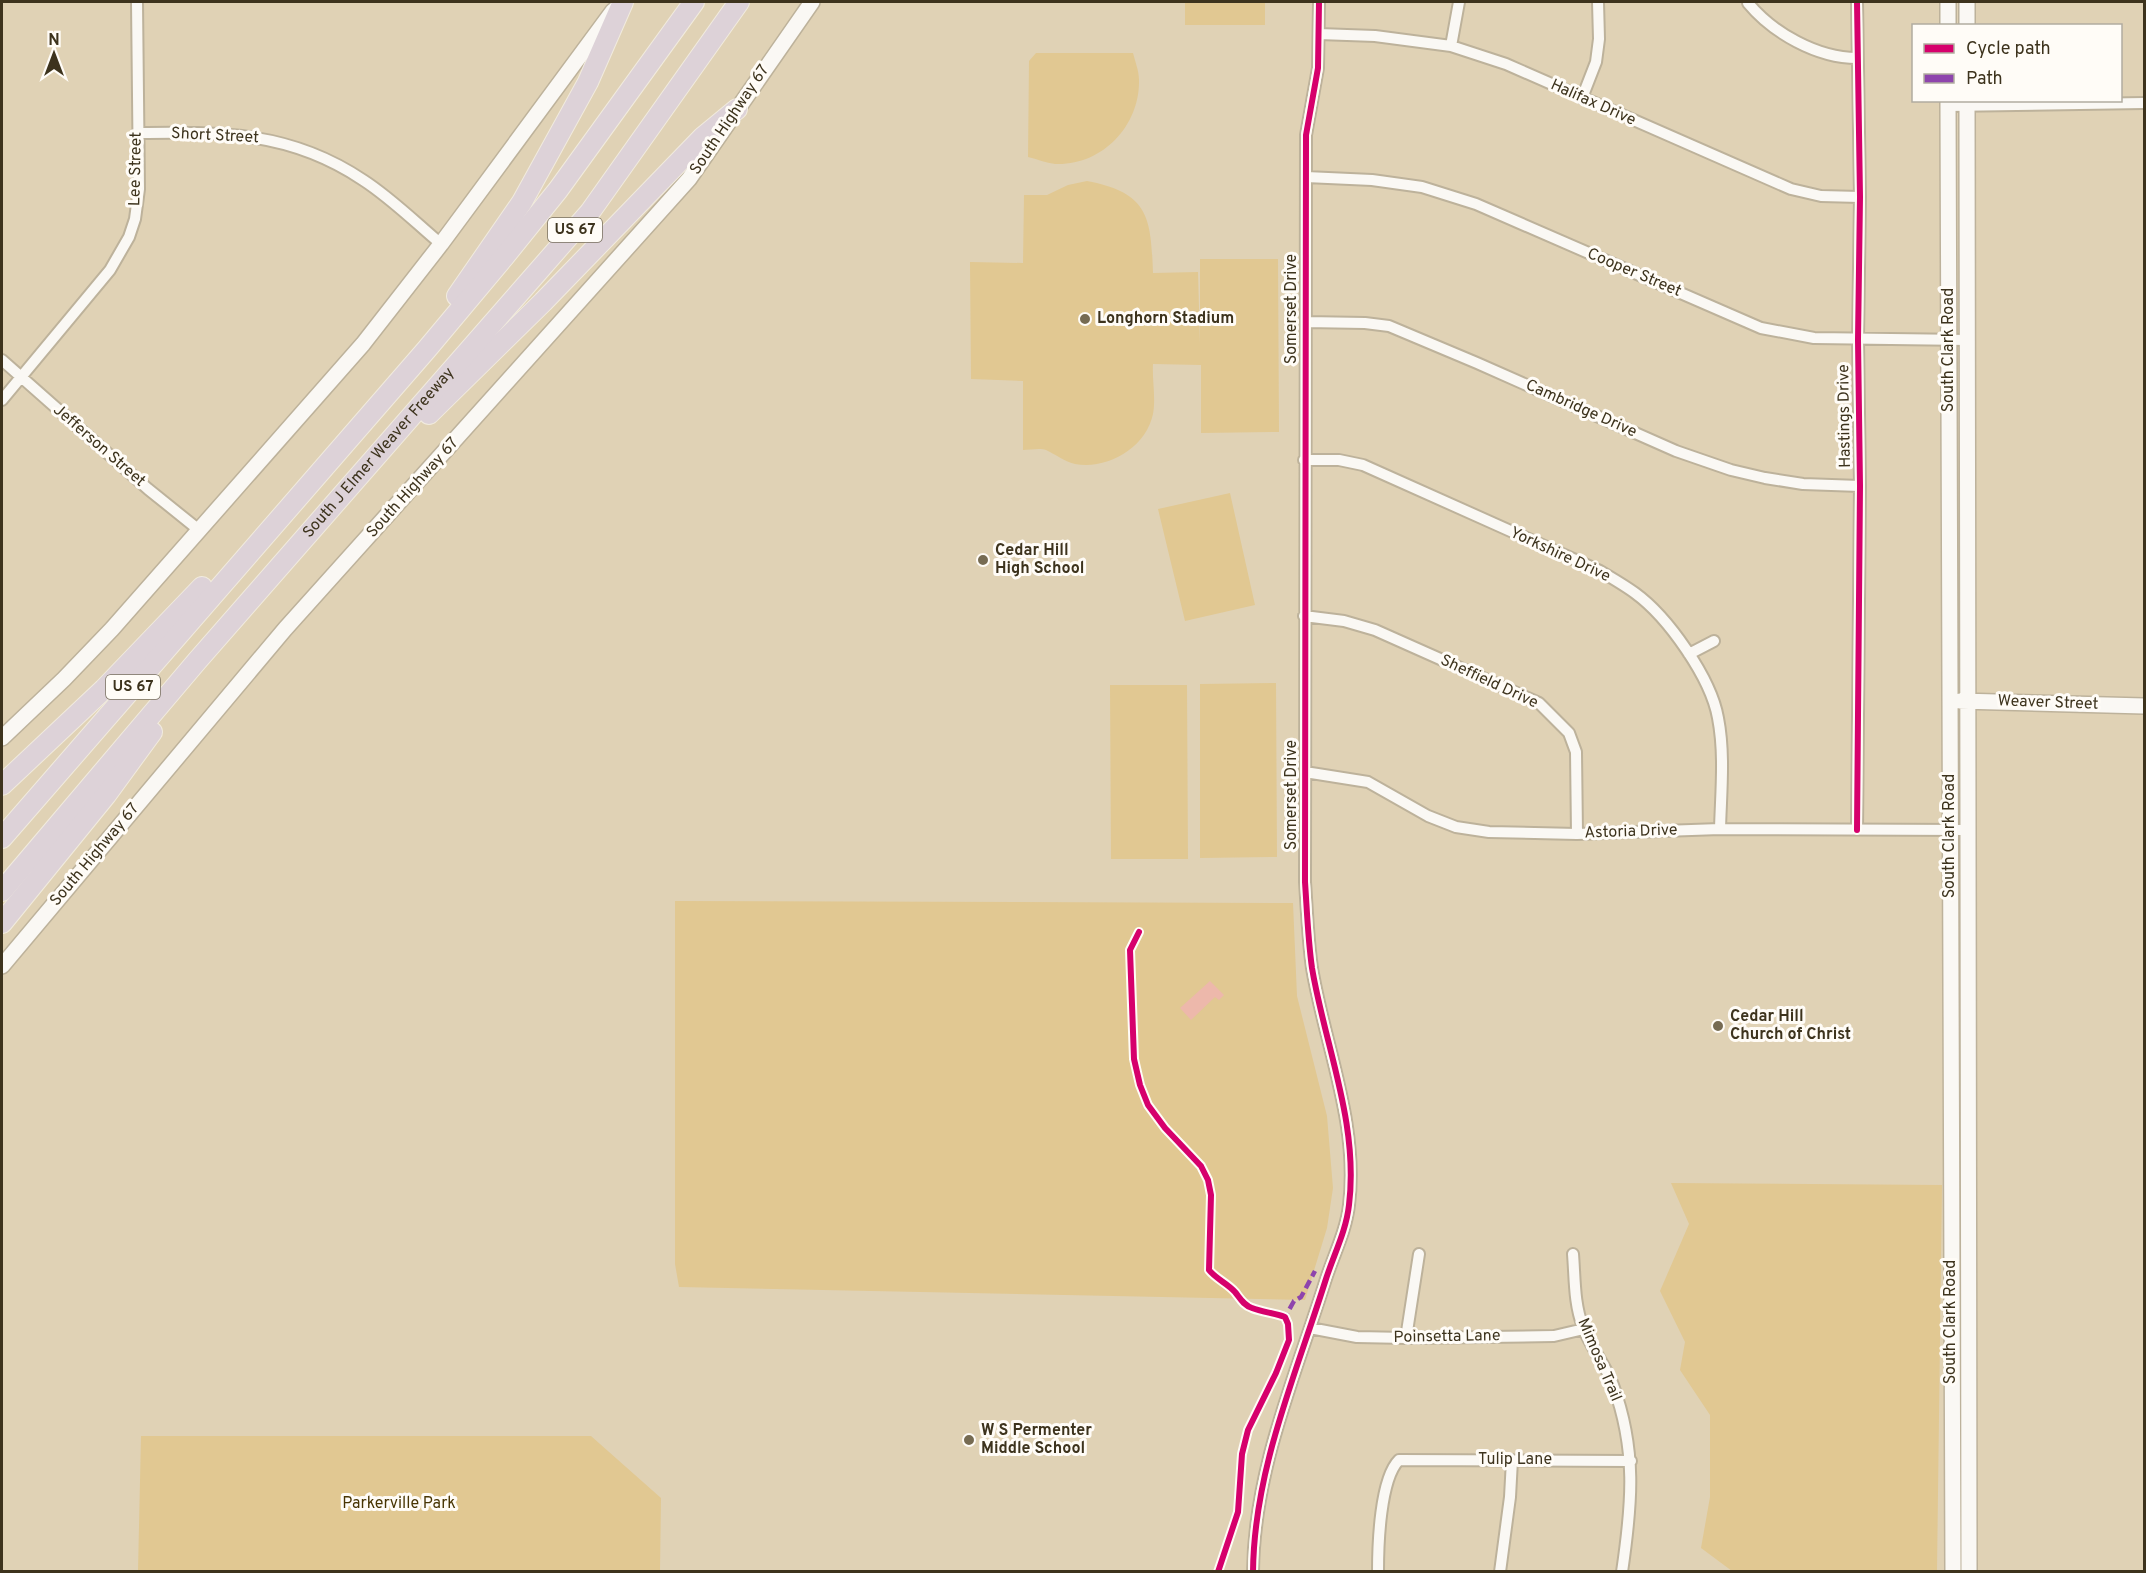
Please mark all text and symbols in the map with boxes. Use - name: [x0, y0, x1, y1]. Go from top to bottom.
- north arrow: [24, 24, 84, 84]
- legend: [1912, 24, 2122, 102]
- text: N: [48, 31, 60, 51]
- text: Cycle path: [1966, 38, 2051, 61]
- street label: South Highway 67: [686, 61, 774, 179]
- text: Path: [1966, 68, 2003, 91]
- street label: Halifax Drive: [1547, 75, 1639, 131]
- street label: Short Street: [171, 124, 259, 148]
- street label: Lee Street: [125, 132, 147, 206]
- road number: US 67: [548, 218, 602, 242]
- street label: Cooper Street: [1584, 244, 1684, 302]
- street label: Somerset Drive: [1282, 254, 1302, 364]
- street label: South Clark Road: [1939, 288, 1959, 412]
- place label: Longhorn Stadium: [1097, 309, 1234, 329]
- marker: Longhorn Stadium: [1078, 312, 1092, 326]
- street label: South J Elmer Weaver Freeway: [299, 363, 459, 542]
- street label: Hastings Drive: [1834, 364, 1856, 468]
- street label: Cambridge Drive: [1522, 375, 1640, 443]
- street label: Jefferson Street: [49, 400, 149, 492]
- street label: South Highway 67: [363, 434, 463, 542]
- street label: Yorkshire Drive: [1507, 523, 1613, 587]
- place label: Cedar Hill High School: [995, 541, 1084, 579]
- marker: Cedar Hill High School: [976, 553, 990, 567]
- street label: Sheffield Drive: [1437, 651, 1541, 713]
- road number: US 67: [106, 675, 160, 699]
- street label: Weaver Street: [1997, 691, 2099, 715]
- street label: Somerset Drive: [1282, 740, 1302, 850]
- street label: South Clark Road: [1940, 774, 1960, 898]
- street label: South Highway 67: [46, 799, 144, 911]
- street label: Astoria Drive: [1584, 820, 1678, 844]
- place label: Cedar Hill Church of Christ: [1730, 1007, 1851, 1045]
- marker: Cedar Hill Church of Christ: [1711, 1019, 1725, 1033]
- street label: South Clark Road: [1941, 1260, 1961, 1384]
- street label: Mimosa Trail: [1572, 1315, 1626, 1405]
- street label: Poinsetta Lane: [1393, 1326, 1501, 1348]
- place label: W S Permenter Middle School: [981, 1421, 1092, 1459]
- marker: W S Permenter Middle School: [962, 1433, 976, 1447]
- street label: Tulip Lane: [1478, 1450, 1552, 1470]
- park label: Parkerville Park: [342, 1494, 456, 1514]

